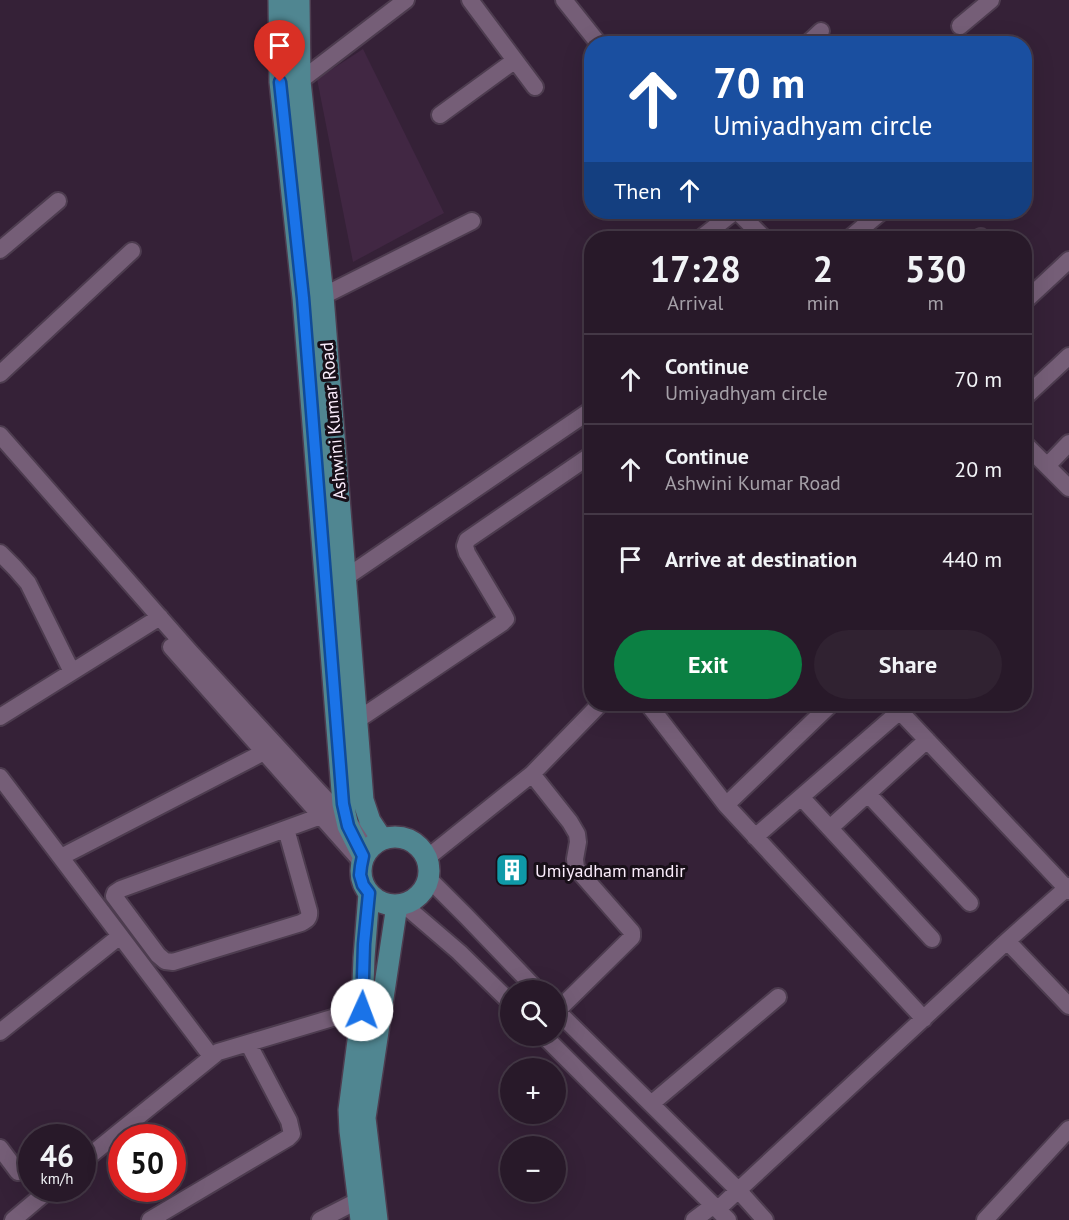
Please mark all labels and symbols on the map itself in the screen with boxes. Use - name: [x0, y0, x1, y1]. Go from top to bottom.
- pin: [254, 20, 305, 82]
- street label: Ashwini Kumar Road: [315, 341, 351, 501]
- building icon: Umiyadham mandir: [494, 852, 530, 888]
- place label: Umiyadham mandir: [535, 859, 685, 882]
- position arrow: [330, 978, 394, 1042]
- speed limit sign: 50: [108, 1124, 186, 1202]

